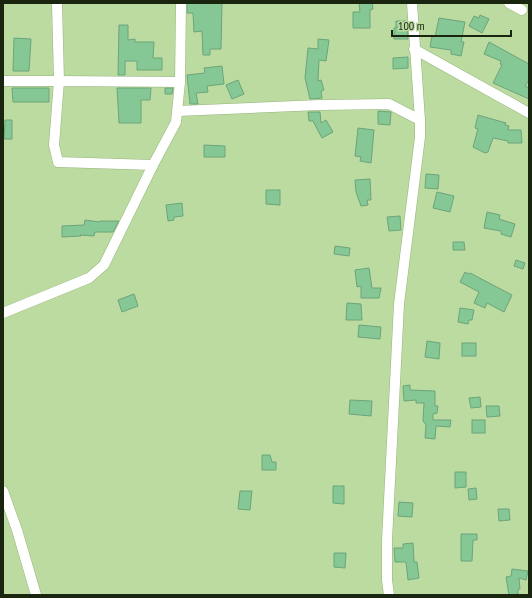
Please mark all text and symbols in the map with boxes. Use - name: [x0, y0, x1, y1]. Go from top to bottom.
- scale bar: [392, 12, 511, 38]
- text: 100 m: [398, 18, 425, 33]

